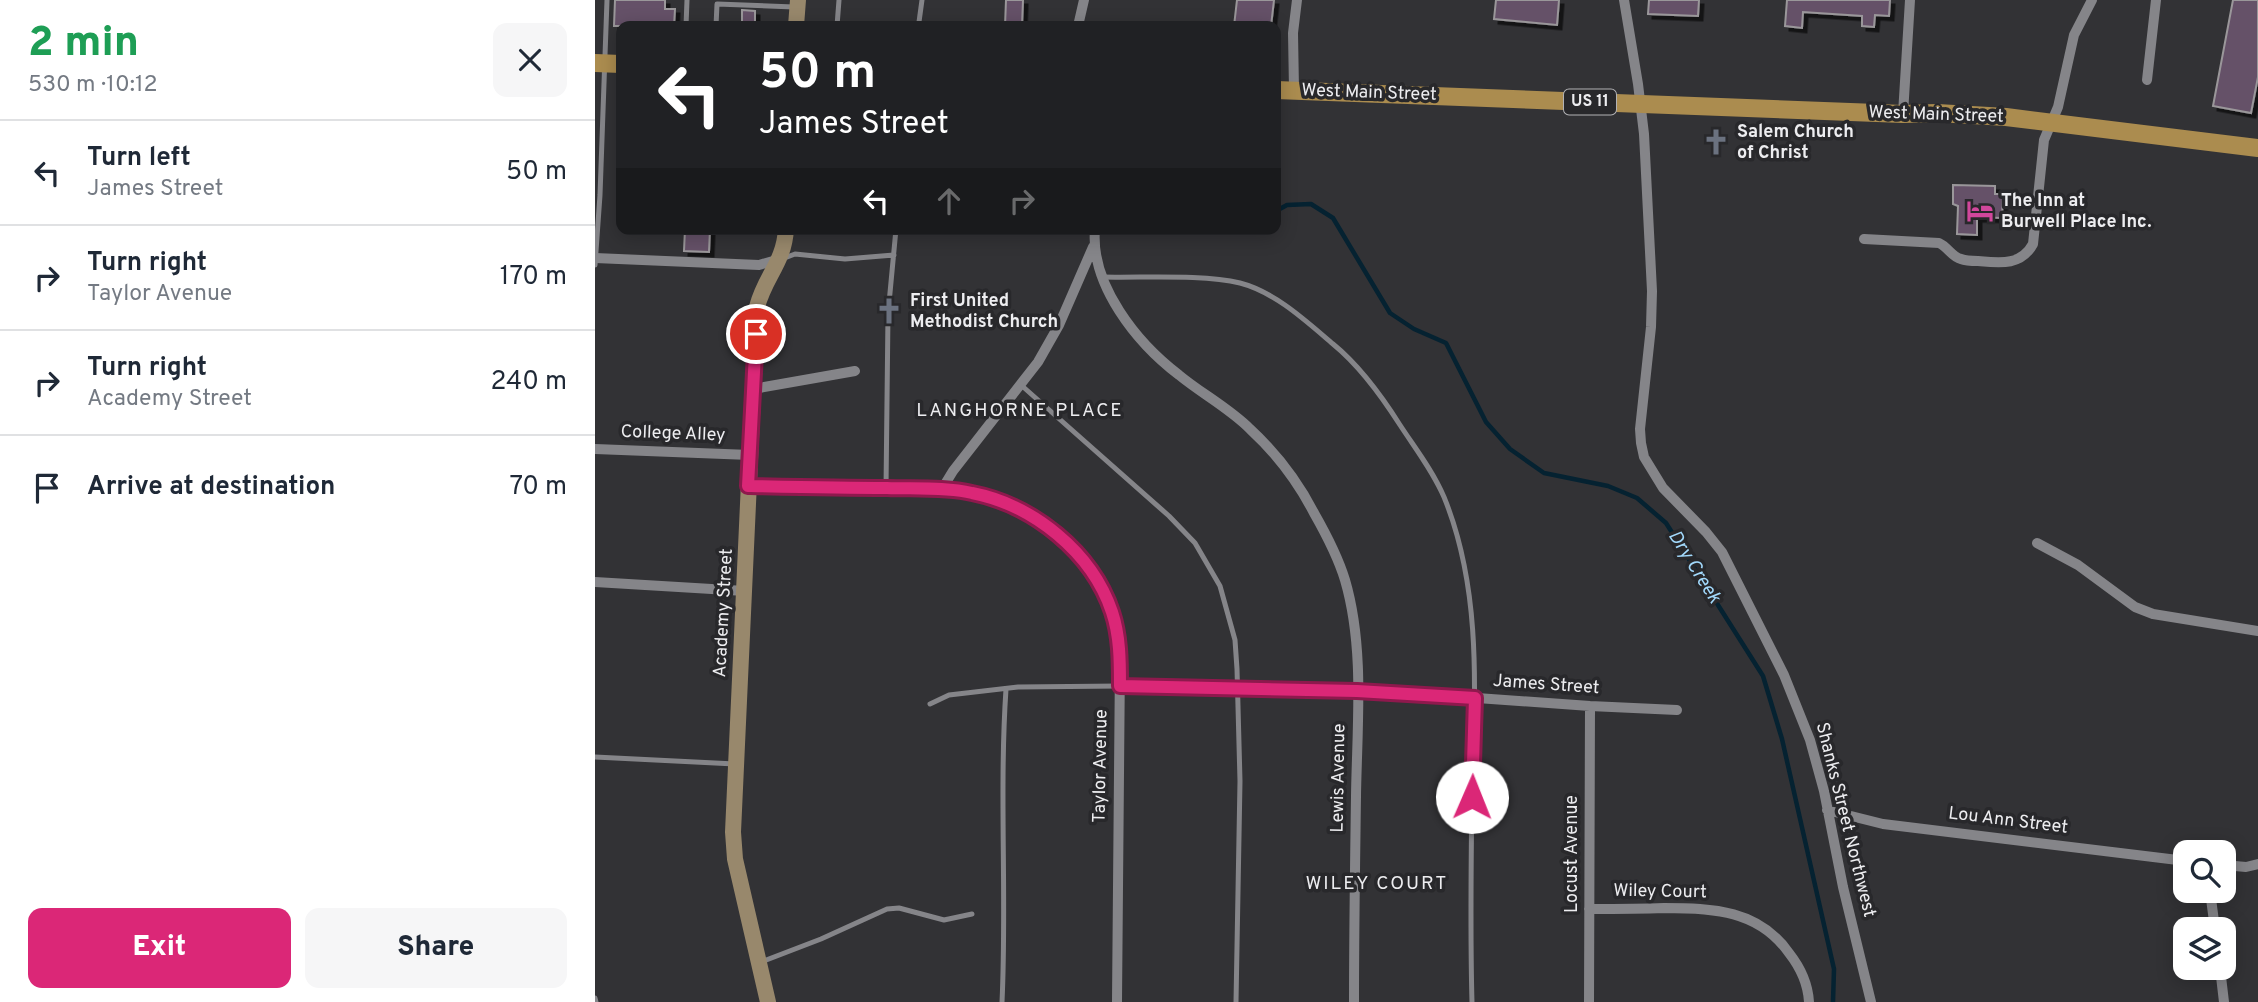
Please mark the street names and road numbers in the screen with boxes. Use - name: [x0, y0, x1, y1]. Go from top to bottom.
- street label: West Main Street: [1301, 79, 1437, 107]
- road number: US 11: [1564, 90, 1616, 114]
- street label: West Main Street: [1868, 101, 2004, 129]
- street label: College Alley: [620, 421, 726, 447]
- street label: Academy Street: [709, 548, 739, 678]
- street label: James Street: [1492, 670, 1600, 700]
- street label: Taylor Avenue: [1089, 709, 1113, 823]
- street label: Shanks Street Northwest: [1810, 720, 1880, 920]
- street label: Lewis Avenue: [1327, 723, 1351, 833]
- street label: Locust Avenue: [1561, 795, 1584, 913]
- street label: Lou Ann Street: [1947, 802, 2069, 840]
- street label: Wiley Court: [1613, 880, 1707, 904]

